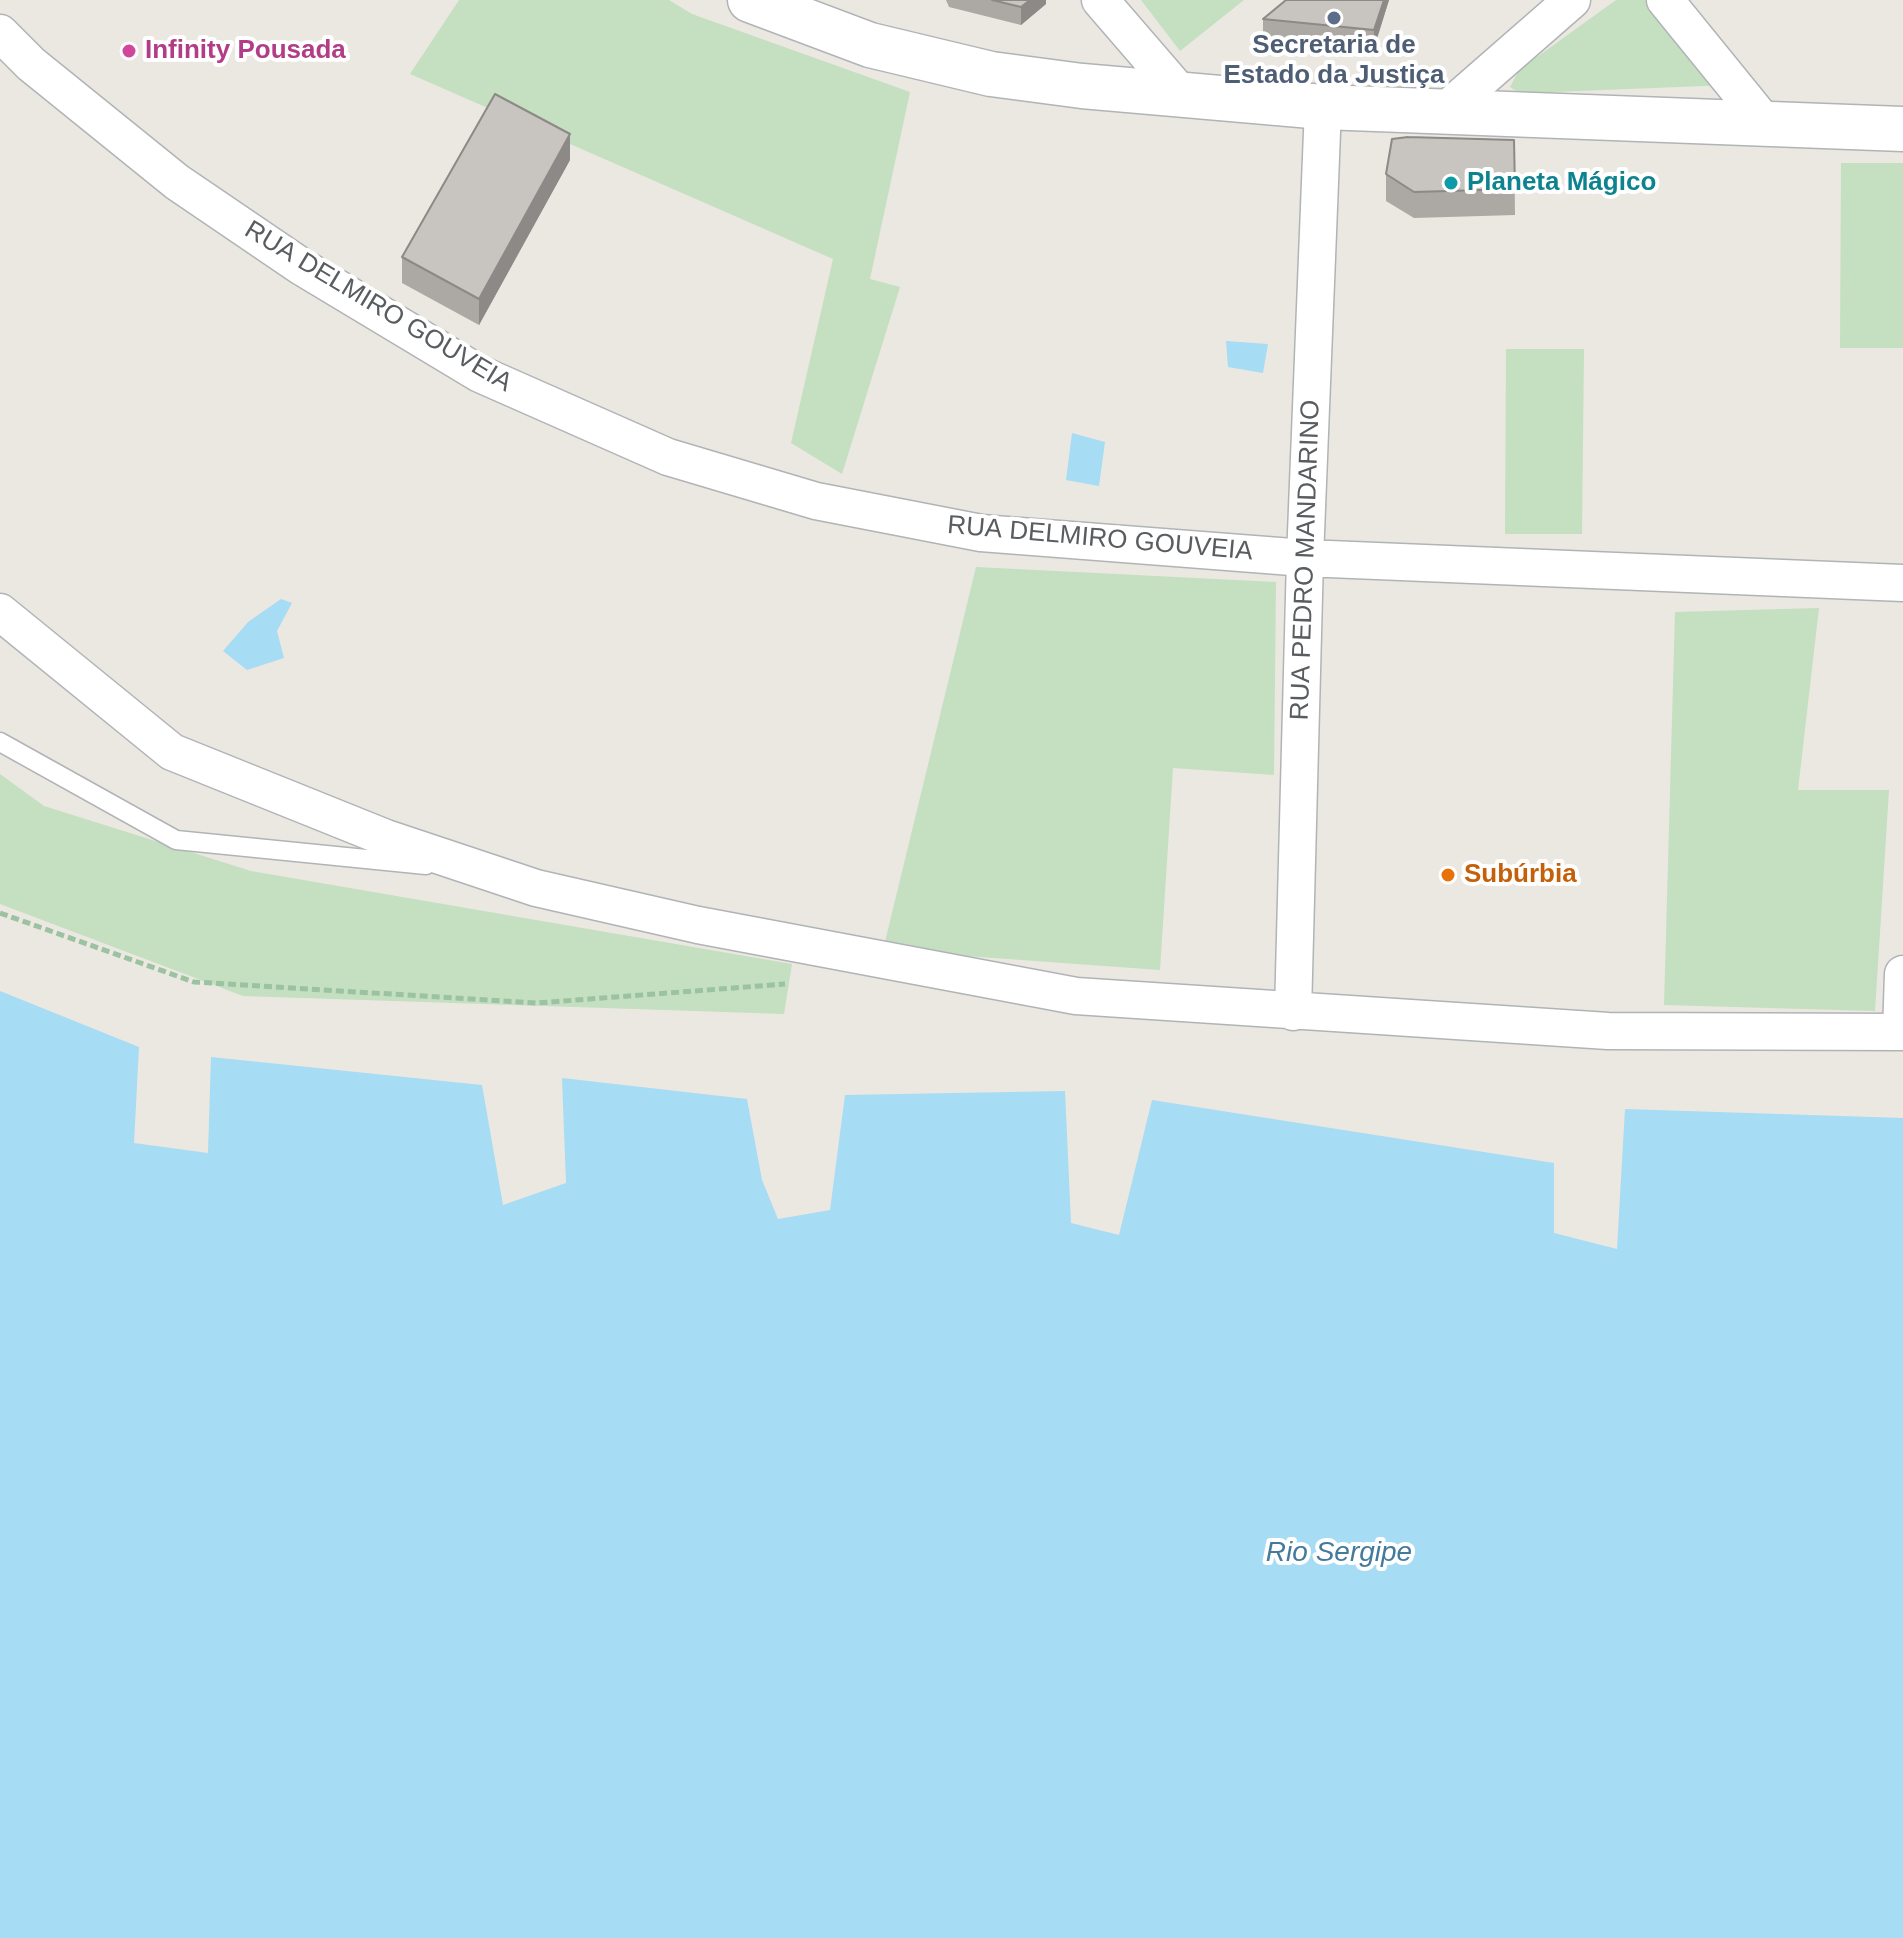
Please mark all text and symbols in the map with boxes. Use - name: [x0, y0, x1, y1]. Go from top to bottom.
- marker: Secretaria de Estado da Justiça: [1325, 9, 1343, 27]
- place label: Secretaria de Estado da Justiça: [1223, 30, 1445, 92]
- place label: Infinity Pousada: [145, 35, 346, 67]
- marker: Infinity Pousada: [120, 42, 138, 60]
- place label: Planeta Mágico: [1467, 167, 1656, 199]
- marker: Planeta Mágico: [1442, 174, 1460, 192]
- street label: RUA DELMIRO GOUVEIA: [239, 215, 517, 399]
- street label: RUA PEDRO MANDARINO: [1285, 399, 1327, 721]
- street label: RUA DELMIRO GOUVEIA: [946, 510, 1254, 568]
- place label: Subúrbia: [1464, 859, 1577, 891]
- marker: Subúrbia: [1439, 866, 1457, 884]
- water label: Rio Sergipe: [1266, 1536, 1412, 1570]

